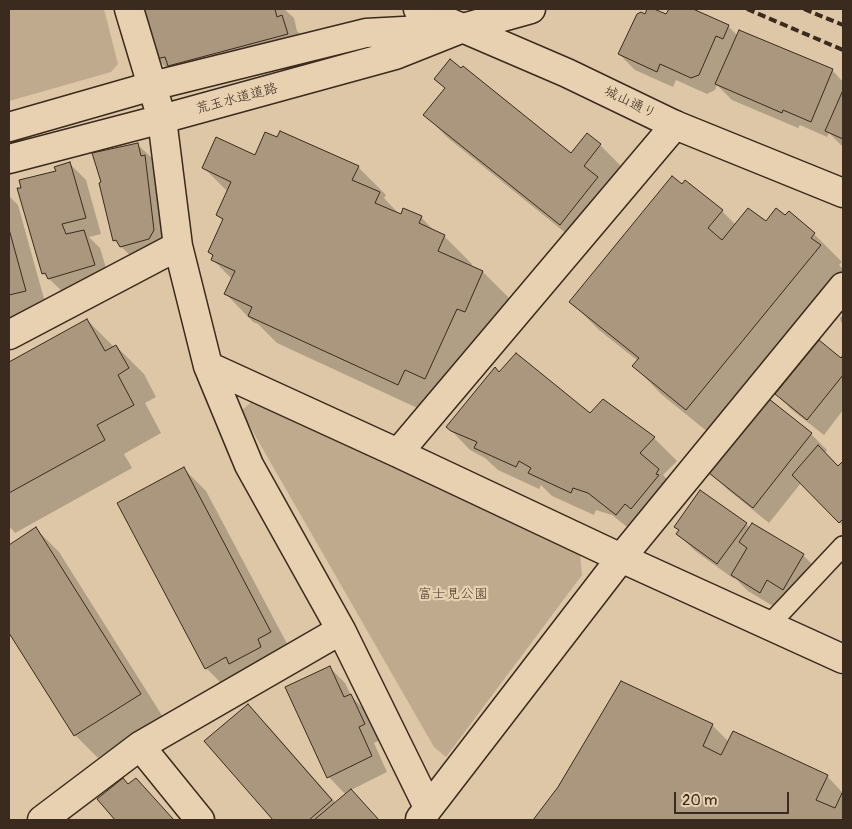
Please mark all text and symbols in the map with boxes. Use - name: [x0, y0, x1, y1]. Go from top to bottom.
- street label: 荒玉水道道路: [194, 80, 280, 118]
- street label: 城山通り: [601, 83, 659, 123]
- park label: 富士見公園: [418, 586, 488, 602]
- scale bar: [677, 782, 792, 814]
- text: 20 m: [682, 791, 717, 810]

